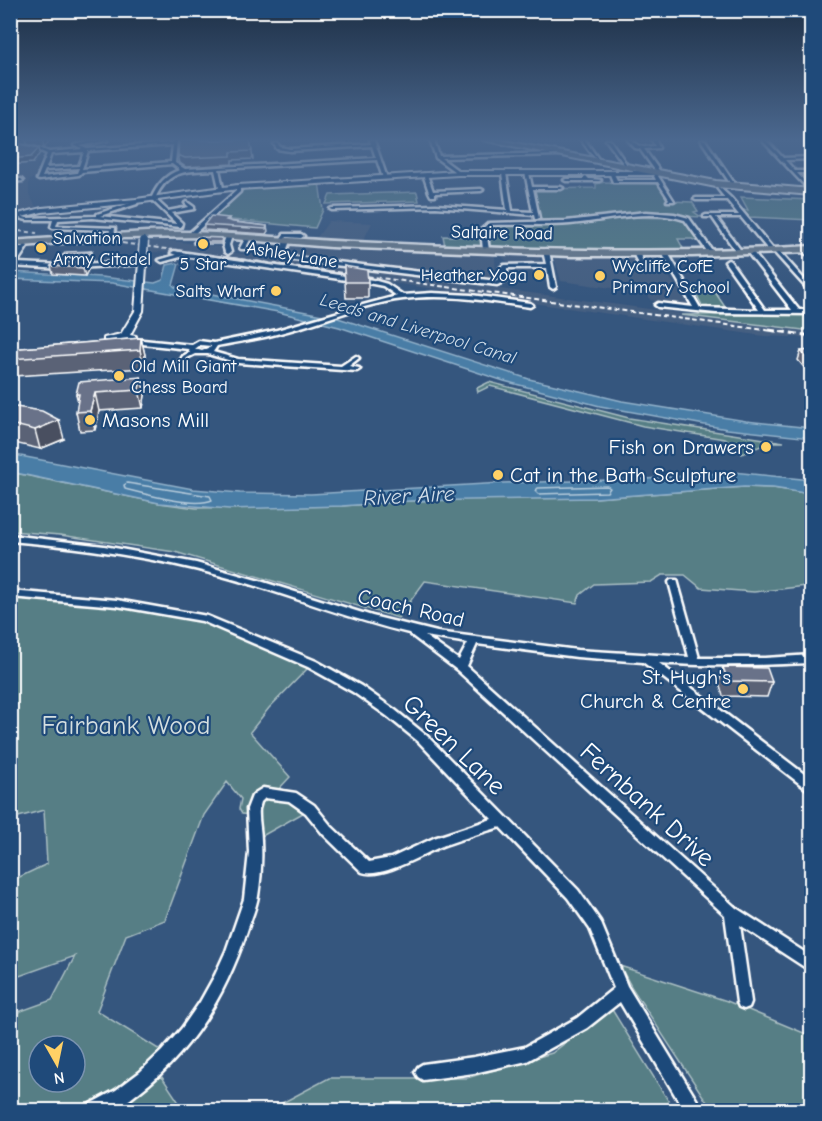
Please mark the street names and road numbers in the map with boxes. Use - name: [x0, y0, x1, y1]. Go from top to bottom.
- street label: Saltaire Road: [451, 222, 553, 244]
- street label: Ashley Lane: [245, 237, 339, 273]
- street label: Coach Road: [355, 584, 467, 632]
- street label: Green Lane: [396, 689, 512, 801]
- street label: Fernbank Drive: [574, 737, 720, 873]

